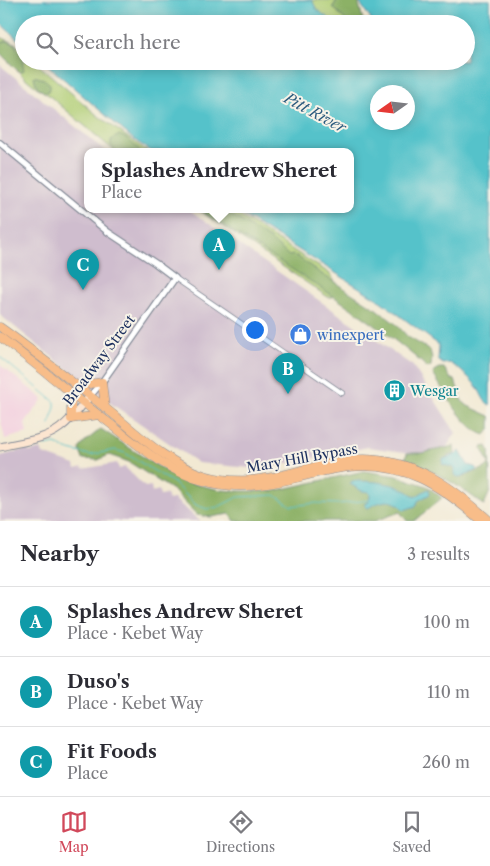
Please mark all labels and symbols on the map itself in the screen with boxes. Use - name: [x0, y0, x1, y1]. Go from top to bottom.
- north arrow: [370, 85, 415, 130]
- water label: Pitt River: [280, 88, 350, 137]
- pin: A: [203, 229, 235, 270]
- pin: C: [67, 249, 99, 290]
- street label: Broadway Street: [59, 311, 139, 409]
- your location: [242, 317, 268, 343]
- shop icon: winexpert: [289, 323, 313, 347]
- place label: winexpert: [316, 326, 384, 344]
- pin: B: [272, 353, 304, 394]
- building icon: Wesgar: [382, 379, 406, 403]
- place label: Wesgar: [409, 382, 459, 400]
- street label: Mary Hill Bypass: [245, 439, 359, 477]

